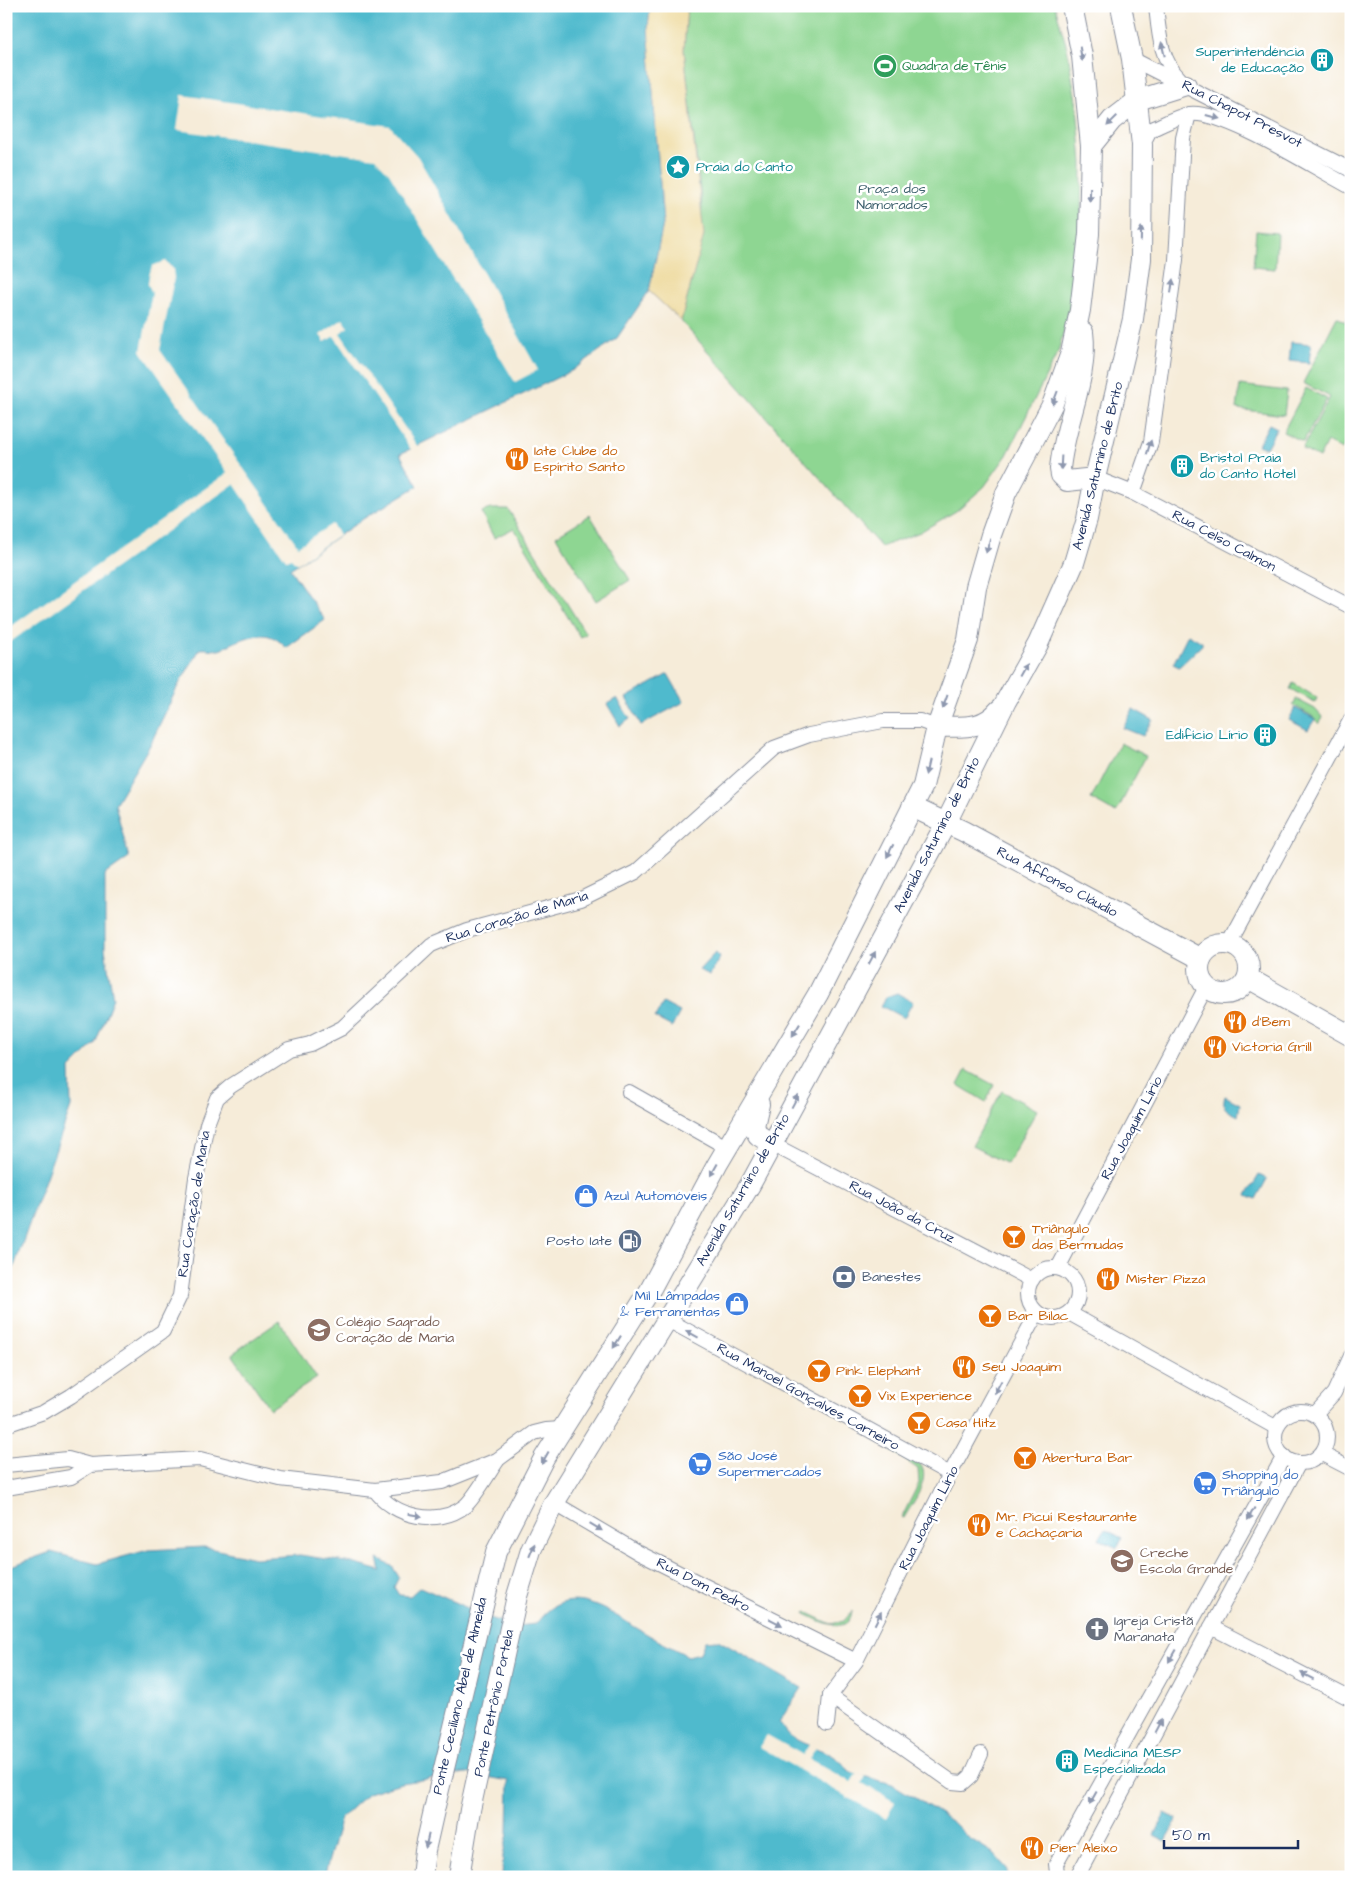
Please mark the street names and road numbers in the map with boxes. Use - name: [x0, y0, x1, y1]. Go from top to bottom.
- street label: Rua Chapot Presvot: [1178, 75, 1306, 153]
- street label: Avenida Saturnino de Brito: [1067, 380, 1129, 552]
- street label: Rua Celso Calmon: [1169, 505, 1279, 577]
- street label: Avenida Saturnino de Brito: [889, 753, 985, 916]
- street label: Rua Affonso Cláudio: [993, 842, 1121, 922]
- street label: Rua Coração de Maria: [443, 886, 591, 948]
- street label: Rua Joaquim Lírio: [1096, 1073, 1168, 1183]
- street label: Avenida Saturnino de Brito: [691, 1110, 795, 1270]
- street label: Rua Coração de Maria: [173, 1129, 215, 1279]
- street label: Rua João da Cruz: [846, 1176, 959, 1248]
- street label: Rua Manoel Gonçalves Carneiro: [713, 1338, 903, 1456]
- street label: Rua Joaquim Lírio: [894, 1462, 964, 1574]
- street label: Rua Dom Pedro: [653, 1553, 753, 1617]
- street label: Ponte Ceciliano Abel de Almeida: [428, 1595, 492, 1797]
- street label: Ponte Petrônio Portela: [469, 1628, 519, 1778]

